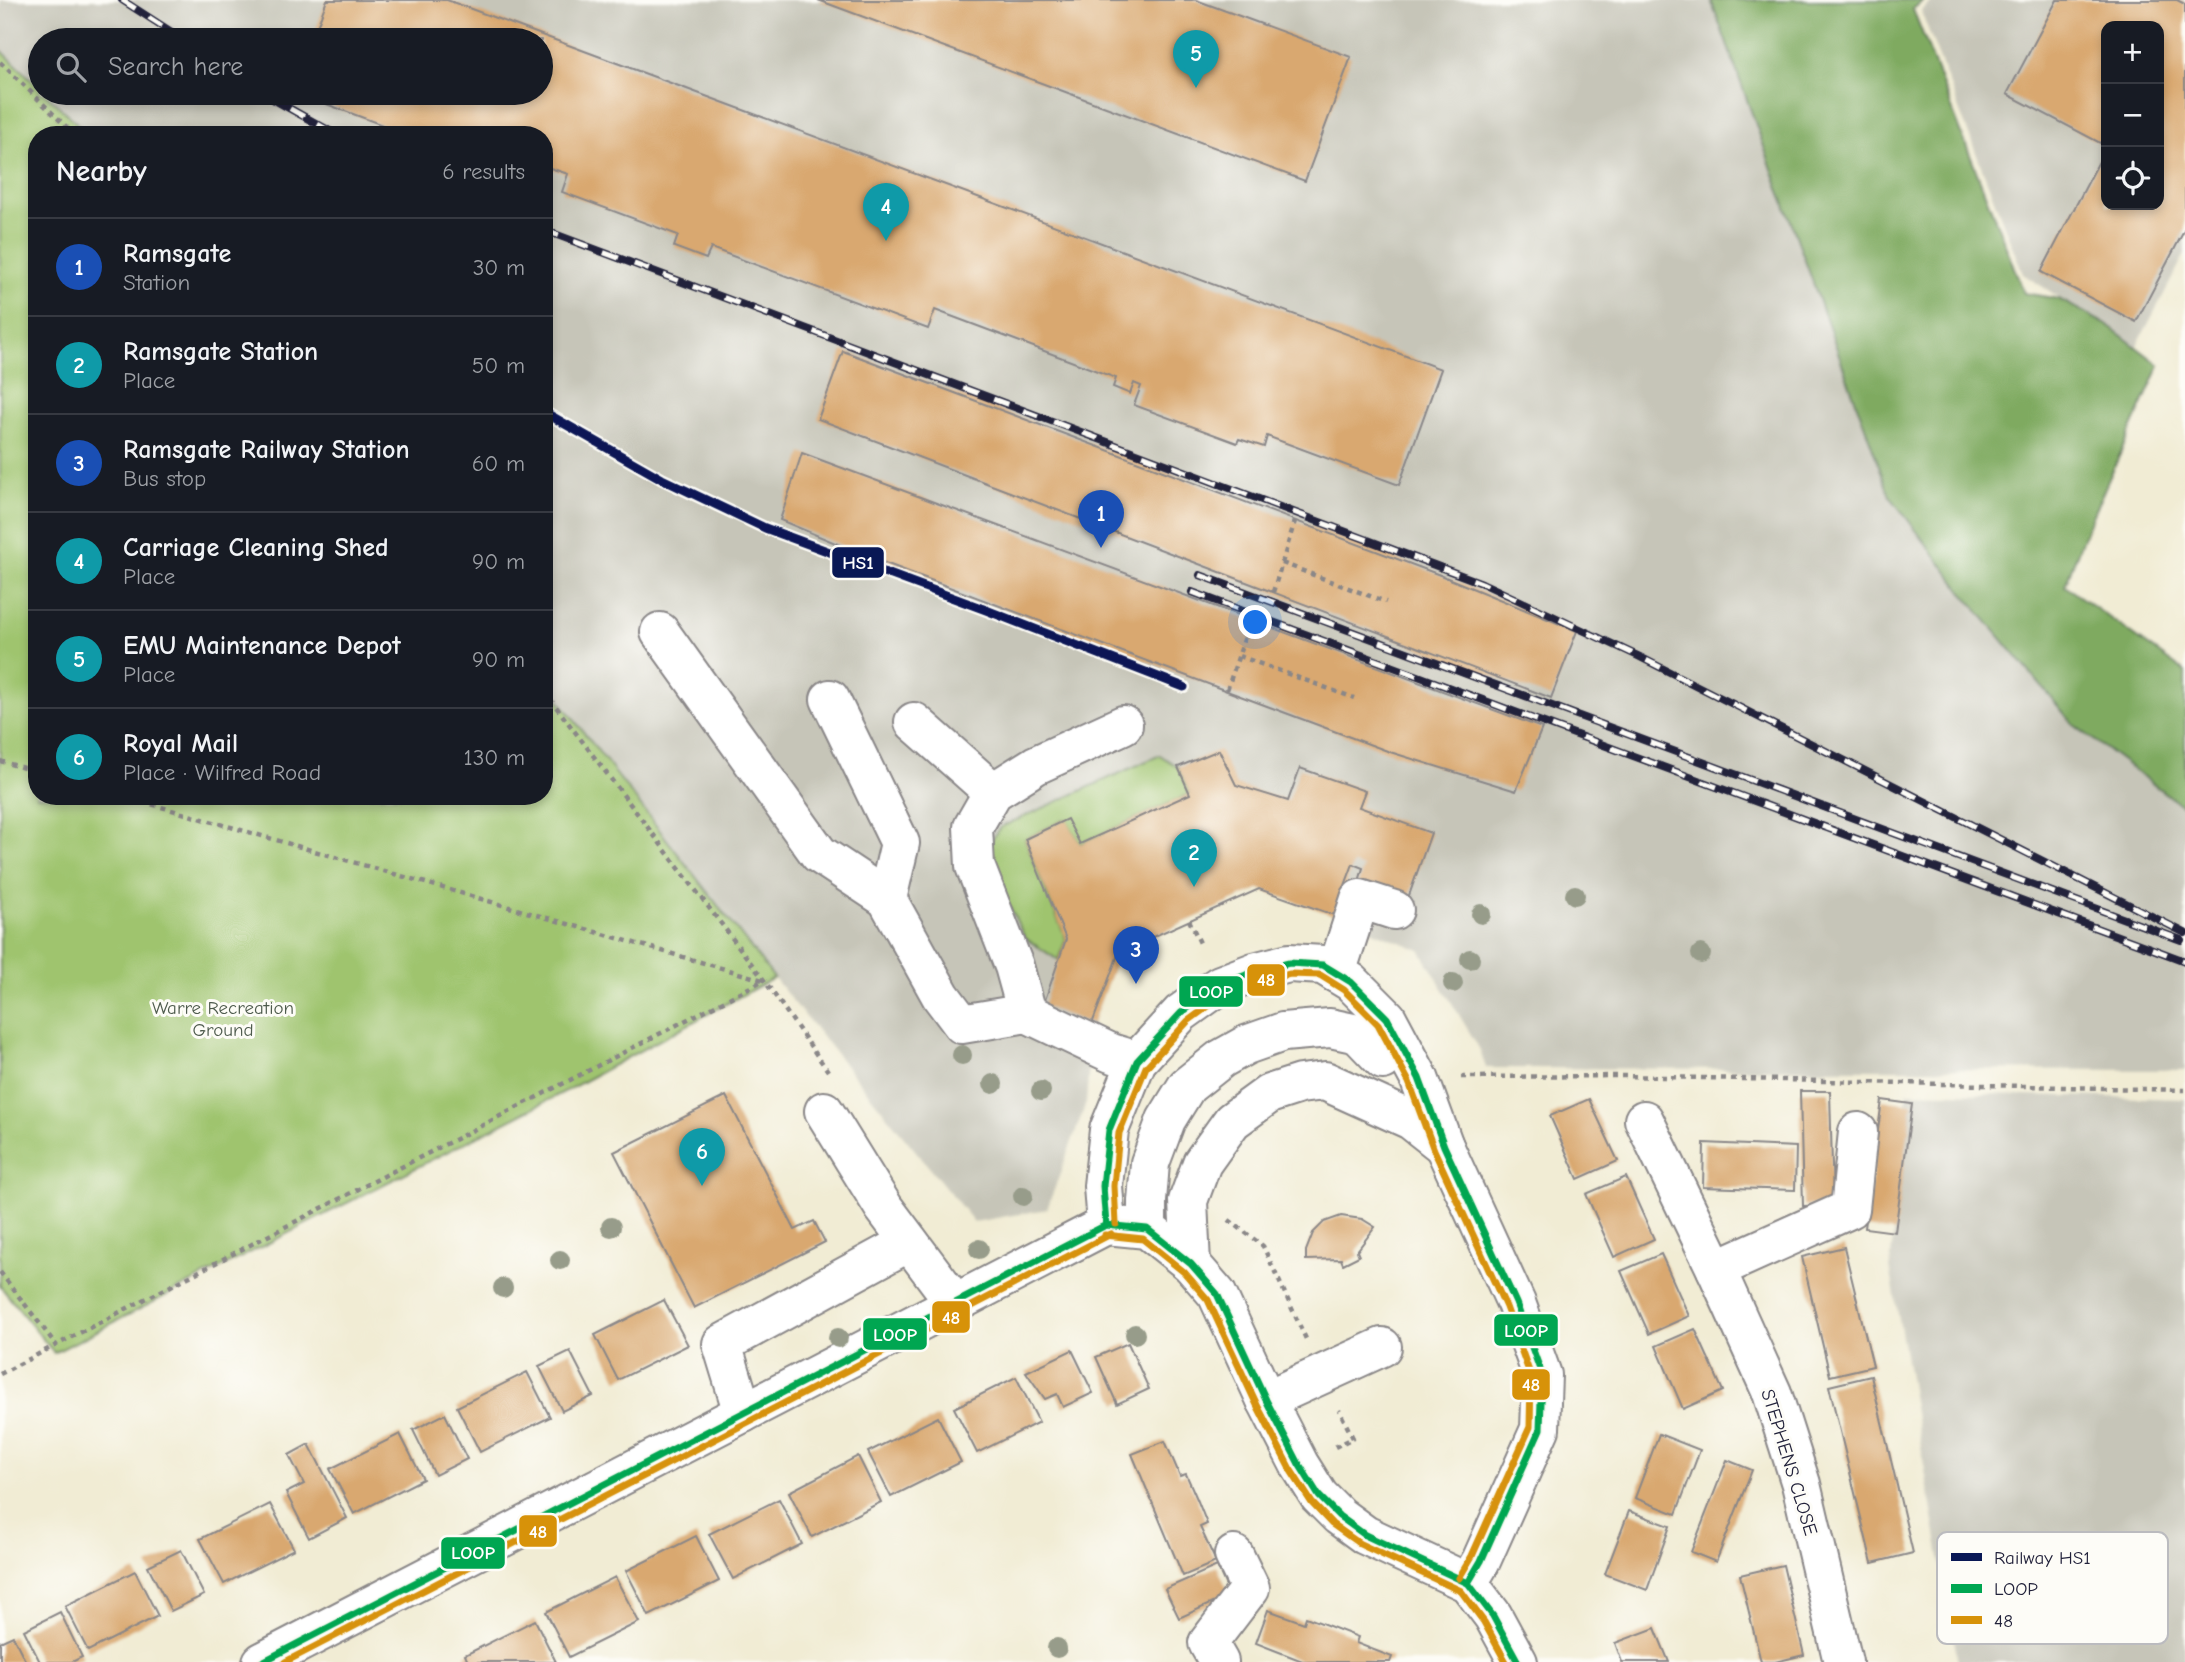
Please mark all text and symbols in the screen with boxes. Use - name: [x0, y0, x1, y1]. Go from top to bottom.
- map controls: [2101, 21, 2164, 210]
- button: +: [2101, 21, 2164, 84]
- search box: [28, 28, 553, 105]
- pin: 5: [1173, 30, 1219, 88]
- icon: search: [52, 48, 90, 86]
- text: Search here: [108, 52, 243, 82]
- button: −: [2101, 84, 2164, 147]
- button: locate: [2101, 147, 2164, 210]
- text: Nearby: [56, 154, 147, 189]
- text: 6 results: [442, 158, 525, 185]
- pin: 4: [863, 183, 909, 241]
- text: Ramsgate: [123, 239, 231, 269]
- text: 1: [74, 254, 84, 281]
- text: 30 m: [473, 254, 525, 281]
- text: Station: [123, 269, 190, 296]
- text: Ramsgate Station: [123, 337, 318, 367]
- text: 2: [73, 352, 85, 379]
- text: 50 m: [472, 352, 525, 379]
- text: Place: [123, 367, 175, 394]
- text: Ramsgate Railway Station: [123, 435, 410, 465]
- text: 3: [73, 450, 85, 477]
- text: 60 m: [472, 450, 525, 477]
- text: Bus stop: [123, 465, 206, 492]
- pin: 1: [1078, 490, 1124, 548]
- text: Carriage Cleaning Shed: [123, 533, 389, 563]
- line badge: HS1: [831, 546, 885, 579]
- text: 4: [74, 548, 84, 575]
- text: 90 m: [472, 548, 525, 575]
- text: HS1: [842, 552, 874, 574]
- text: Place: [123, 563, 175, 590]
- your location: [1238, 605, 1272, 639]
- text: EMU Maintenance Depot: [123, 631, 401, 661]
- text: 5: [73, 646, 85, 673]
- text: 90 m: [472, 646, 525, 673]
- text: Place: [123, 661, 175, 688]
- text: Royal Mail: [123, 729, 238, 759]
- text: 6: [73, 744, 85, 771]
- text: 130 m: [464, 744, 525, 771]
- text: Place · Wilfred Road: [123, 759, 321, 786]
- pin: 2: [1171, 829, 1217, 887]
- pin: 3: [1113, 926, 1159, 984]
- line badge: 48: [1246, 963, 1286, 997]
- text: 48: [1257, 969, 1275, 991]
- line badge: LOOP: [1178, 975, 1244, 1008]
- text: LOOP: [1189, 981, 1233, 1003]
- park label: Warre Recreation Ground: [152, 997, 294, 1041]
- pin: 6: [679, 1128, 725, 1186]
- line badge: 48: [931, 1300, 971, 1334]
- text: 48: [942, 1307, 960, 1329]
- line badge: LOOP: [1493, 1313, 1559, 1347]
- line badge: LOOP: [862, 1317, 928, 1351]
- text: LOOP: [1504, 1320, 1548, 1342]
- text: LOOP: [873, 1324, 917, 1346]
- line badge: 48: [1511, 1368, 1551, 1401]
- text: 48: [1522, 1374, 1540, 1396]
- street label: STEPHENS CLOSE: [1756, 1387, 1822, 1538]
- line badge: 48: [518, 1514, 558, 1548]
- text: 48: [529, 1521, 547, 1543]
- legend: [1937, 1532, 2168, 1644]
- line badge: LOOP: [440, 1536, 506, 1570]
- text: LOOP: [451, 1542, 495, 1564]
- text: Railway HS1: [1994, 1547, 2091, 1569]
- text: LOOP: [1994, 1578, 2038, 1600]
- text: 48: [1994, 1610, 2013, 1632]

